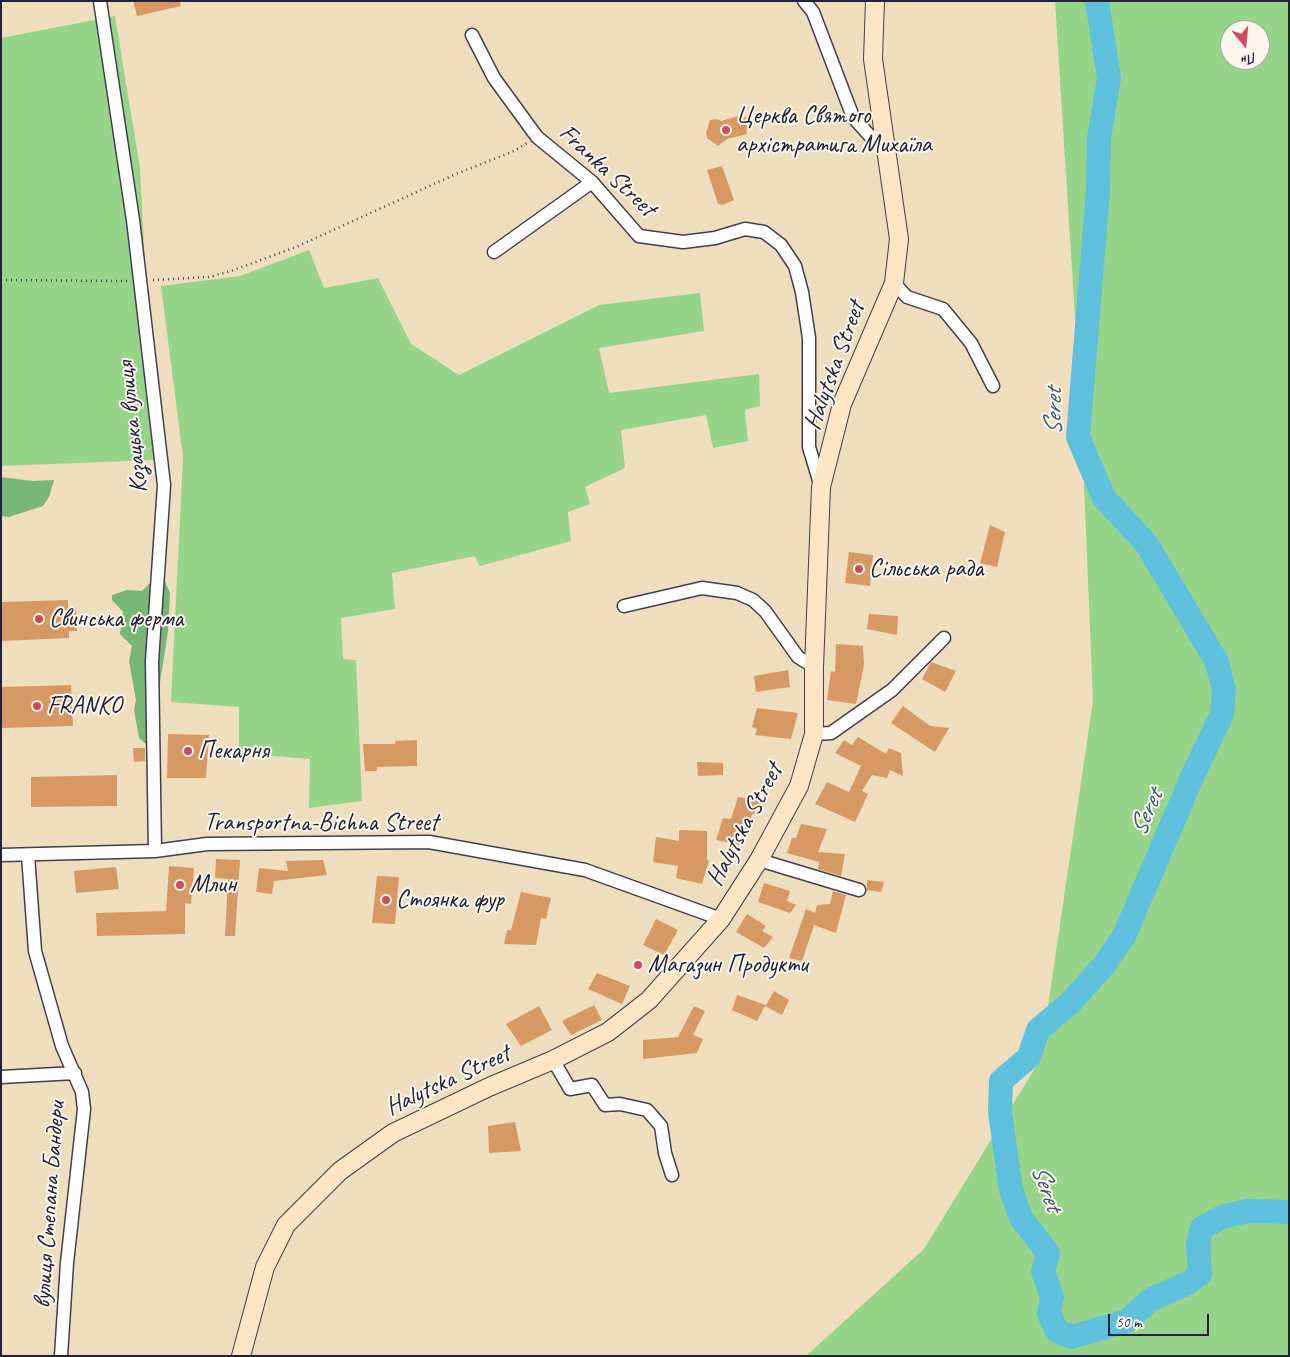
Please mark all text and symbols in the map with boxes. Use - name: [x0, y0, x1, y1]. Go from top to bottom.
- north arrow: [1220, 20, 1270, 70]
- text: Пн: [1240, 49, 1259, 69]
- place label: Церква Святого архістратига Михаїла: [736, 101, 932, 160]
- street label: Franka Street: [552, 118, 662, 224]
- marker: Церква Святого архістратига Михаїла: [720, 124, 732, 136]
- street label: Halytska Street: [798, 298, 872, 434]
- street label: Козацька вулиця: [111, 360, 155, 494]
- water label: Seret: [1038, 389, 1070, 435]
- place label: Сільська рада: [869, 554, 983, 584]
- marker: Сільська рада: [853, 563, 865, 575]
- place label: Свинська ферма: [49, 604, 183, 634]
- marker: Свинська ферма: [33, 613, 45, 625]
- place label: FRANKO: [47, 691, 122, 721]
- marker: FRANKO: [31, 700, 43, 712]
- place label: Пекарня: [198, 736, 269, 766]
- marker: Пекарня: [182, 745, 194, 757]
- street label: Halytska Street: [700, 759, 790, 891]
- water label: Seret: [1123, 785, 1171, 841]
- street label: Transportna-Bichna Street: [204, 808, 438, 838]
- place label: Млин: [190, 870, 236, 900]
- marker: Млин: [174, 879, 186, 891]
- place label: Стоянка фур: [396, 885, 504, 915]
- marker: Стоянка фур: [380, 894, 392, 906]
- place label: Магазин Продукти: [648, 950, 808, 980]
- marker: Магазин Продукти: [632, 959, 644, 971]
- street label: Halytska Street: [381, 1039, 515, 1123]
- street label: вулиця Степана Бандери: [28, 1101, 72, 1309]
- water label: Seret: [1023, 1161, 1069, 1215]
- scale bar: [1110, 1304, 1211, 1336]
- text: 50 m: [1116, 1313, 1142, 1332]

